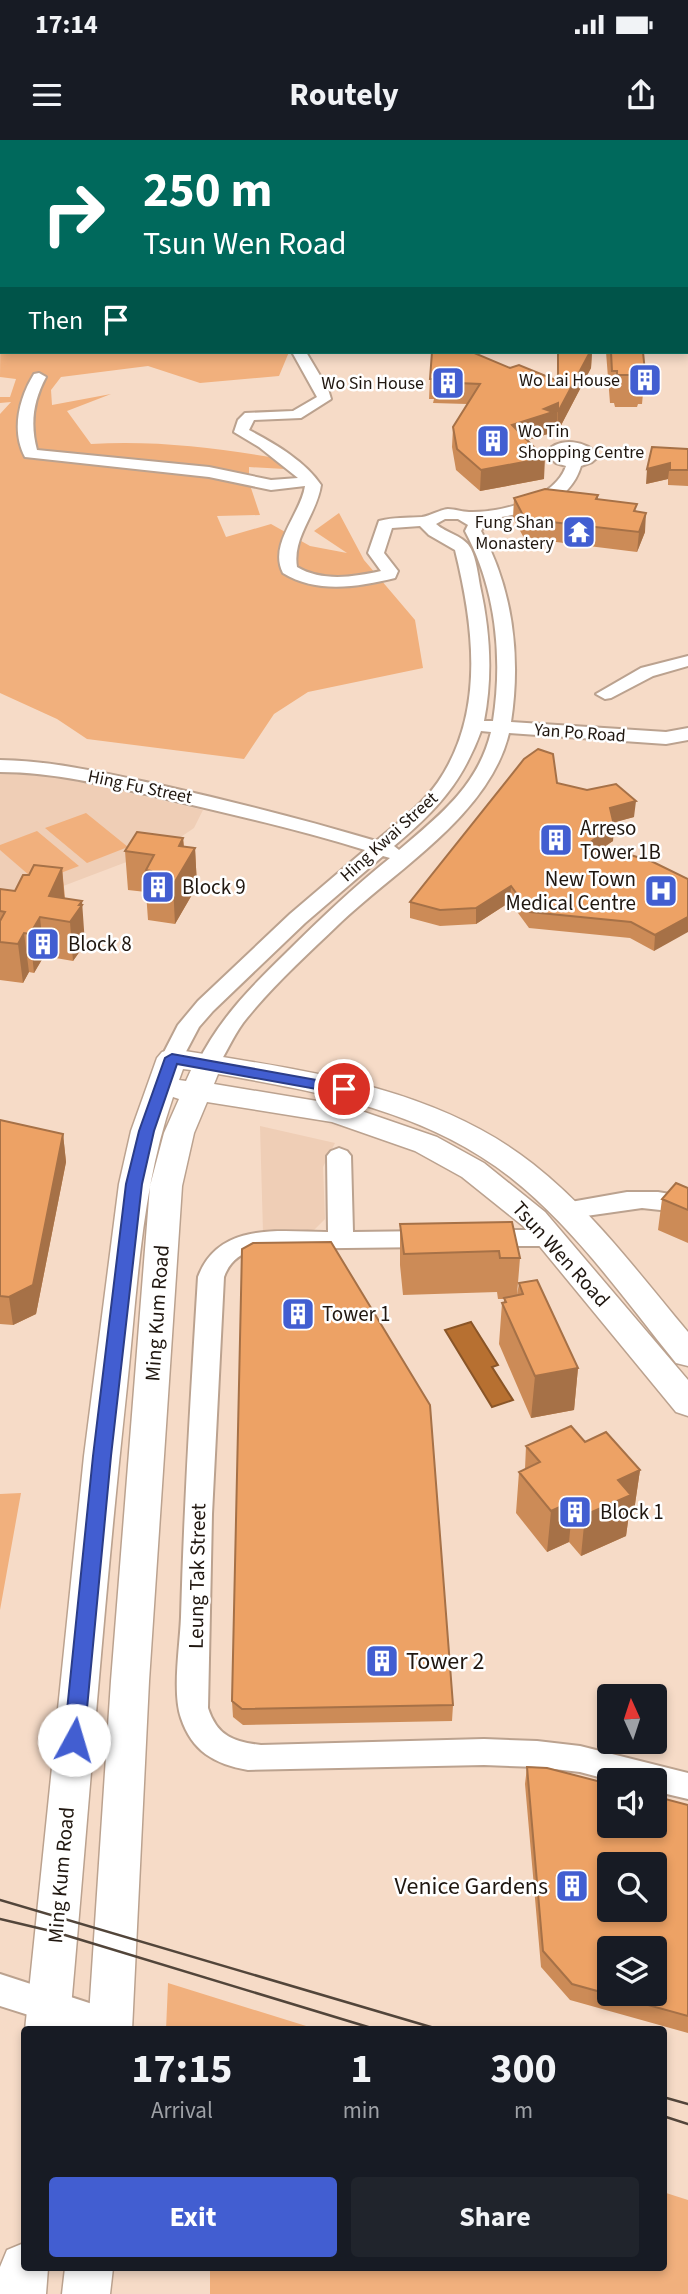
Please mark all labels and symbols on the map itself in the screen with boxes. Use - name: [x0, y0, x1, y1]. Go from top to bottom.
- building icon: Wo Lai House: [626, 361, 664, 399]
- building icon: Wo Sin House: [429, 364, 467, 402]
- place label: Wo Lai House: [519, 368, 620, 393]
- place label: Wo Sin House: [321, 371, 424, 396]
- place label: Wo Tin Shopping Centre: [518, 419, 644, 465]
- building icon: Wo Tin Shopping Centre: [474, 422, 512, 460]
- place label: Fung Shan Monastery: [475, 510, 555, 556]
- temple icon: Fung Shan Monastery: [560, 513, 598, 551]
- street label: Yan Po Road: [532, 717, 627, 749]
- street label: Hing Fu Street: [86, 764, 194, 810]
- street label: Hing Kwai Street: [335, 786, 443, 888]
- place label: Arreso Tower 1B: [580, 813, 661, 867]
- building icon: Arreso Tower 1B: [537, 821, 575, 859]
- place label: New Town Medical Centre: [506, 864, 636, 918]
- building icon: Block 9: [139, 868, 177, 906]
- place label: Block 9: [182, 872, 246, 902]
- hospital icon: New Town Medical Centre: [642, 872, 680, 910]
- building icon: Block 8: [24, 925, 62, 963]
- place label: Block 8: [68, 929, 132, 959]
- pin: [314, 1059, 374, 1119]
- street label: Tsun Wen Road: [505, 1194, 617, 1314]
- street label: Ming Kum Road: [137, 1244, 177, 1382]
- building icon: Tower 1: [279, 1295, 317, 1333]
- place label: Tower 1: [322, 1299, 391, 1329]
- building icon: Block 1: [556, 1493, 594, 1531]
- place label: Block 1: [600, 1497, 664, 1527]
- street label: Leung Tak Street: [181, 1503, 213, 1649]
- building icon: Tower 2: [363, 1642, 401, 1680]
- place label: Tower 2: [406, 1644, 484, 1679]
- north arrow: [597, 1684, 667, 1754]
- position arrow: [37, 1703, 111, 1777]
- street label: Ming Kum Road: [40, 1806, 82, 1944]
- building icon: Venice Gardens: [553, 1867, 591, 1905]
- place label: Venice Gardens: [395, 1869, 548, 1904]

